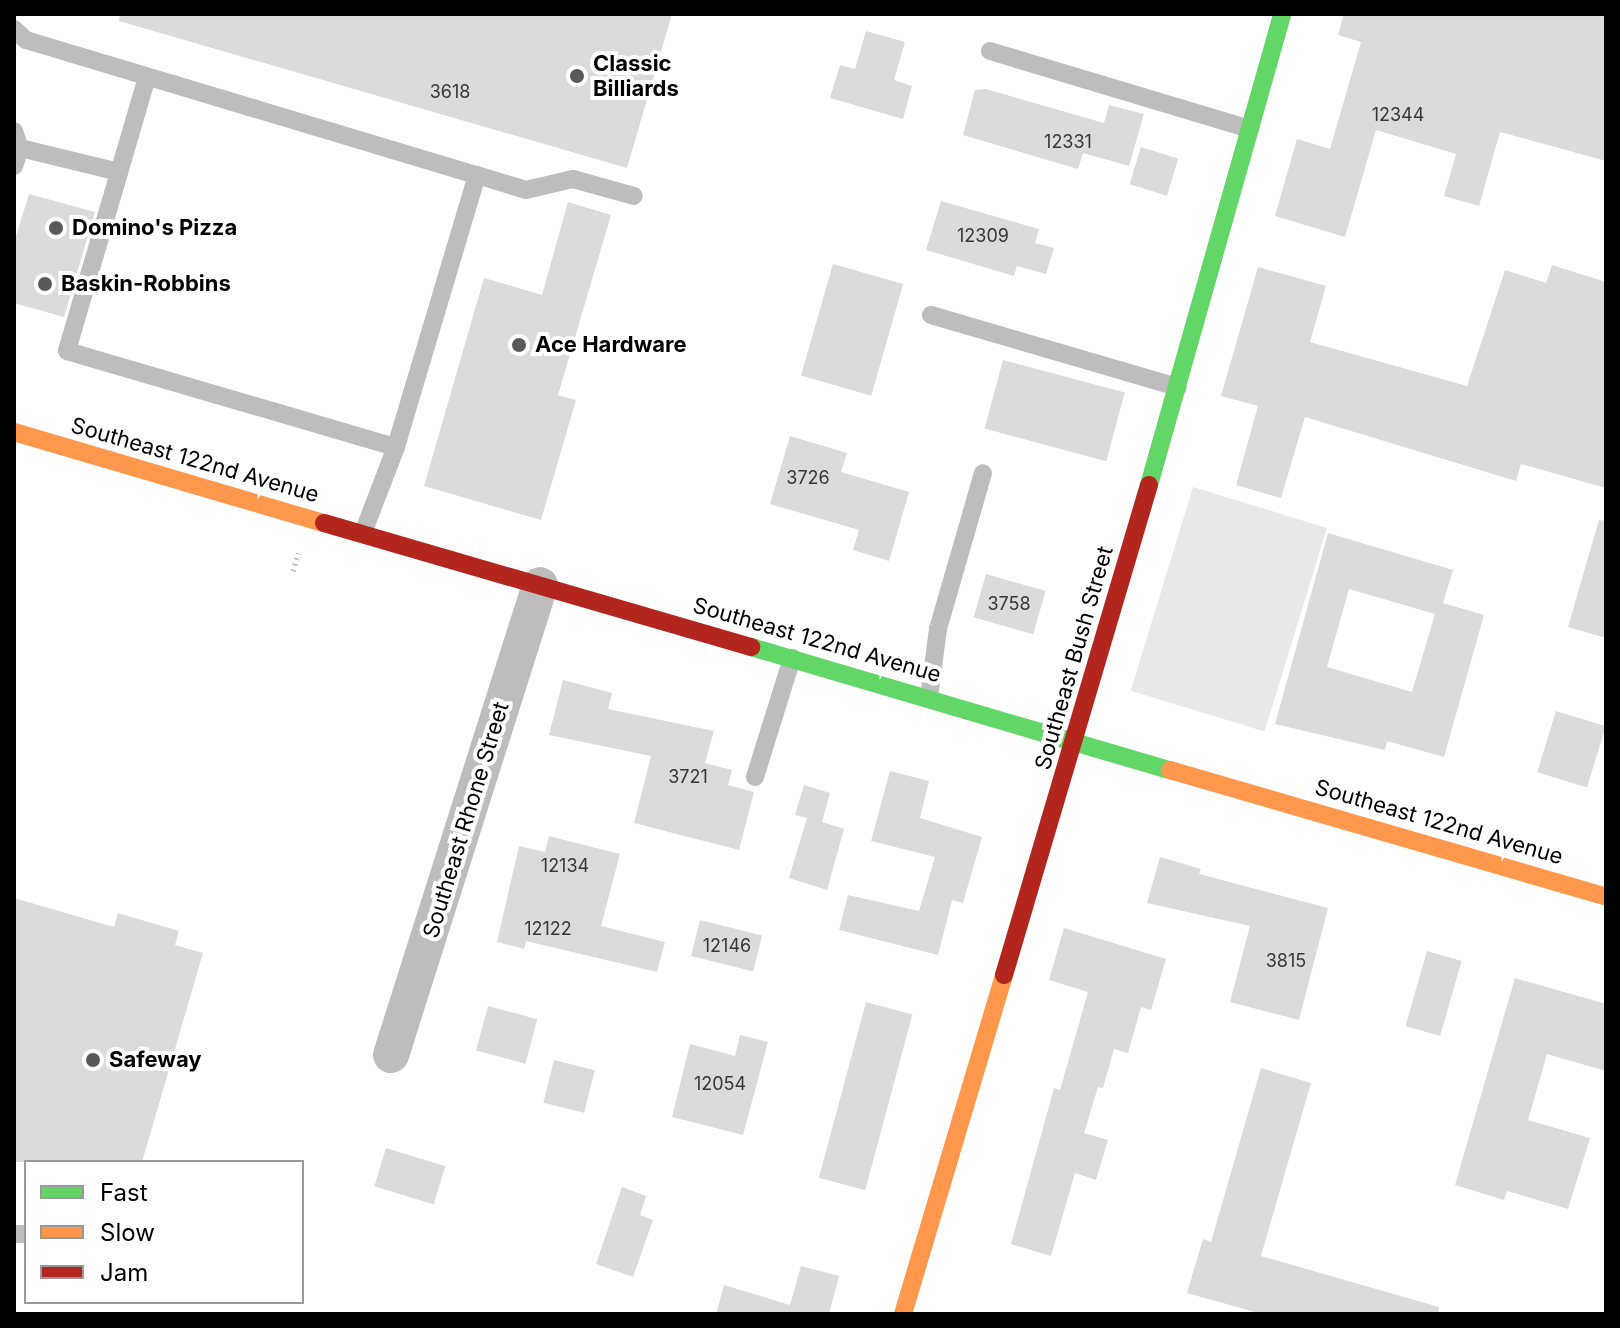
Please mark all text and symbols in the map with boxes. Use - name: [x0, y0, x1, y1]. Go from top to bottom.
- place label: Classic Billiards: [593, 50, 679, 102]
- marker: Classic Billiards: [568, 67, 586, 85]
- house number: 3618: [430, 81, 470, 103]
- house number: 12344: [1372, 104, 1424, 126]
- house number: 12331: [1044, 131, 1092, 153]
- place label: Domino's Pizza: [72, 215, 237, 241]
- marker: Domino's Pizza: [47, 219, 65, 237]
- house number: 12309: [957, 225, 1009, 247]
- place label: Baskin-Robbins: [61, 271, 231, 297]
- marker: Baskin-Robbins: [36, 275, 54, 293]
- place label: Ace Hardware: [535, 332, 687, 358]
- marker: Ace Hardware: [510, 336, 528, 354]
- street label: Southeast 122nd Avenue: [68, 412, 322, 508]
- house number: 3726: [786, 467, 830, 489]
- street label: Southeast Bush Street: [1029, 543, 1119, 773]
- street label: Southeast 122nd Avenue: [690, 592, 944, 688]
- house number: 3758: [987, 593, 1031, 615]
- street label: Southeast Rhone Street: [418, 699, 514, 941]
- house number: 3721: [668, 766, 708, 788]
- street label: Southeast 122nd Avenue: [1312, 774, 1566, 870]
- house number: 12134: [541, 855, 589, 877]
- house number: 12122: [524, 918, 572, 940]
- house number: 12146: [703, 935, 751, 957]
- house number: 3815: [1266, 950, 1306, 972]
- place label: Safeway: [109, 1047, 202, 1073]
- marker: Safeway: [84, 1051, 102, 1069]
- house number: 12054: [694, 1073, 746, 1095]
- legend: [24, 1160, 304, 1304]
- text: Fast: [100, 1178, 148, 1207]
- text: Slow: [100, 1218, 155, 1247]
- text: Jam: [100, 1258, 148, 1287]

